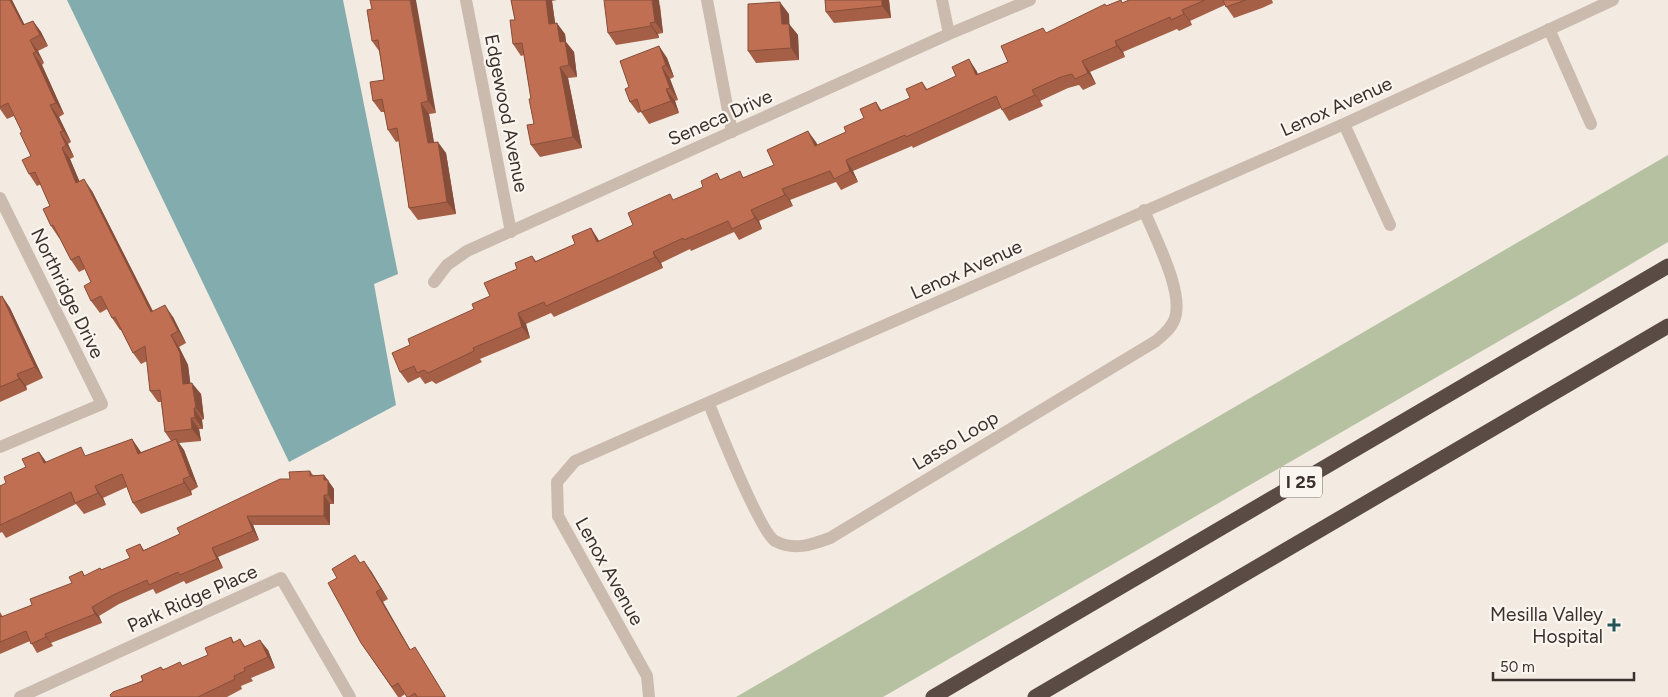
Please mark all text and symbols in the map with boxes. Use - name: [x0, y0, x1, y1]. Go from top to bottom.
- street label: Edgewood Avenue: [480, 32, 533, 194]
- street label: Lenox Avenue: [1277, 72, 1396, 141]
- street label: Seneca Drive: [665, 84, 776, 151]
- street label: Northridge Drive: [26, 224, 109, 362]
- street label: Lenox Avenue: [907, 235, 1026, 304]
- street label: Lasso Loop: [908, 406, 1002, 475]
- road number: I 25: [1280, 467, 1322, 498]
- street label: Lenox Avenue: [570, 513, 649, 629]
- street label: Park Ridge Place: [124, 559, 261, 637]
- place label: Mesilla Valley Hospital: [1490, 603, 1603, 648]
- marker: Mesilla Valley Hospital: [1607, 618, 1621, 632]
- scale bar: [1493, 650, 1634, 682]
- text: 50 m: [1500, 658, 1535, 676]

